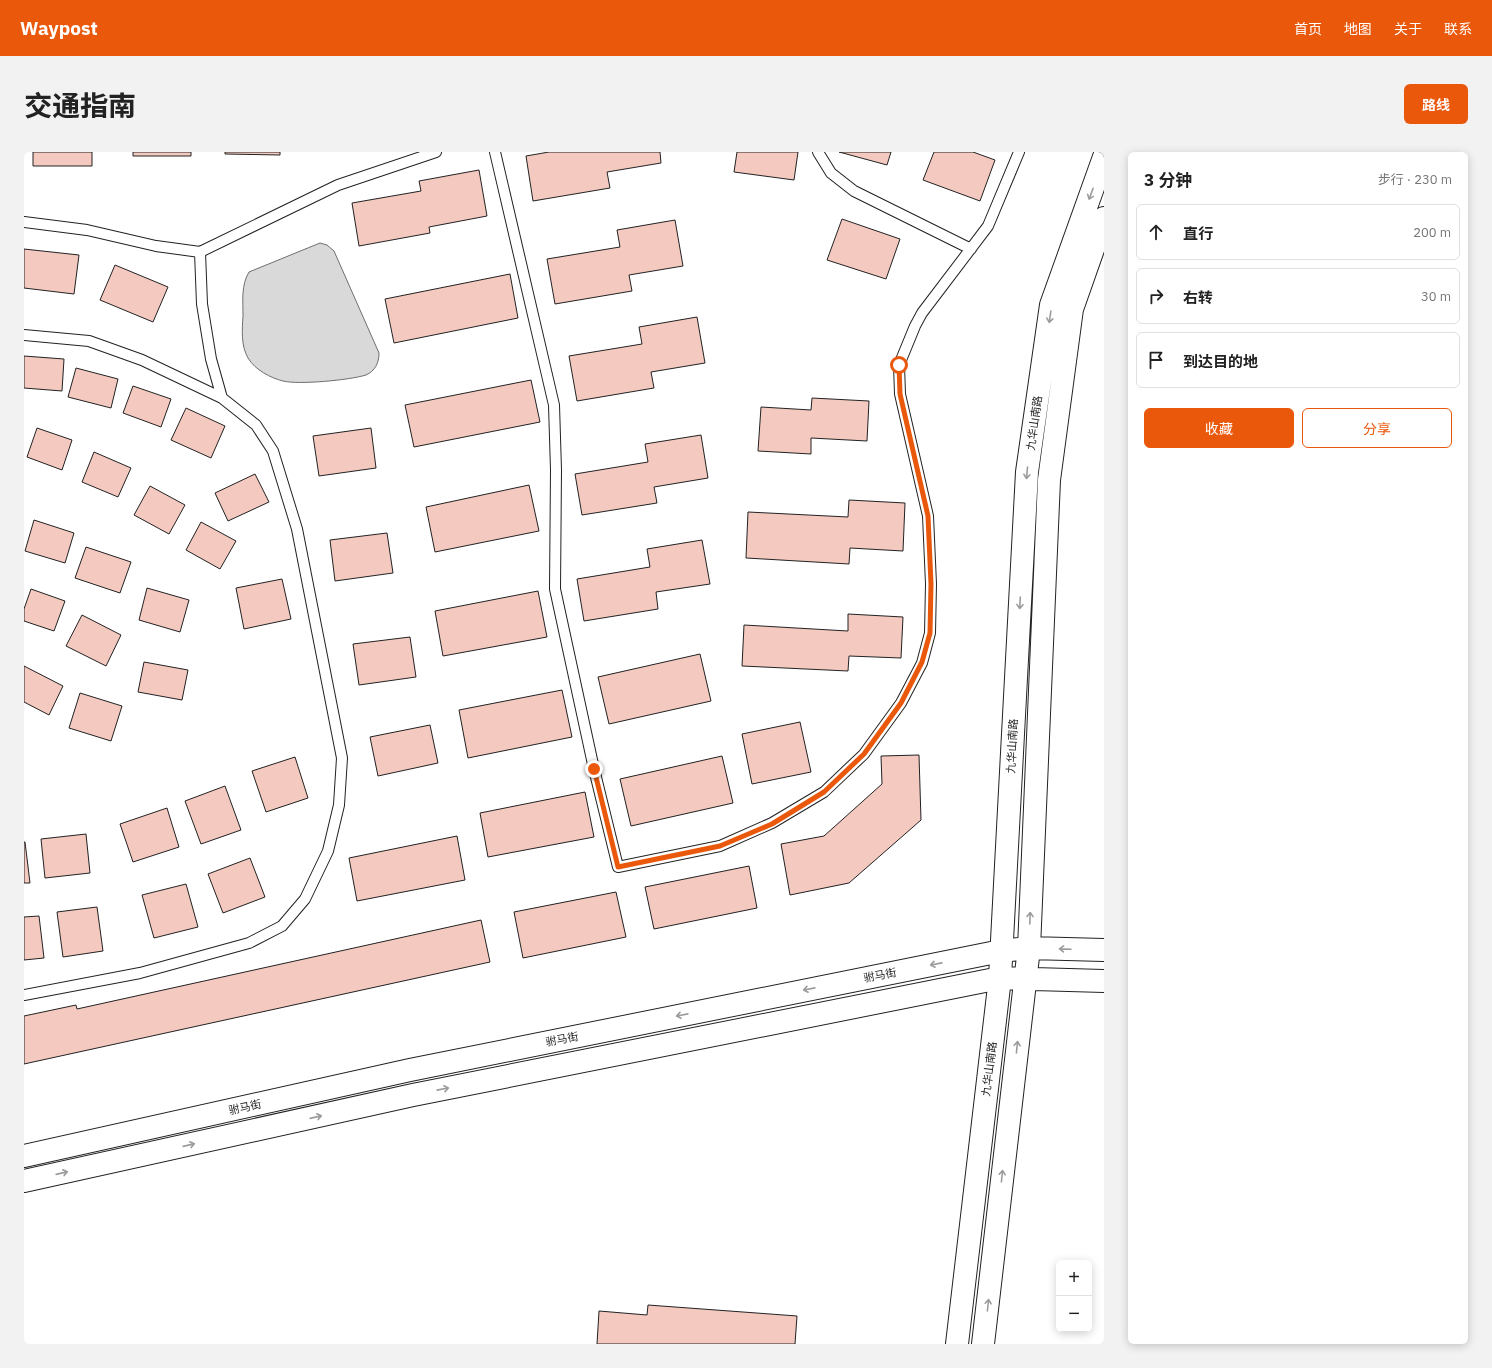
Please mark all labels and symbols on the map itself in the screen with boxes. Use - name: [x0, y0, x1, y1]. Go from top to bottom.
- one-way arrow: [1087, 187, 1094, 200]
- one-way arrow: [1046, 310, 1054, 323]
- route start: [890, 356, 908, 374]
- street label: 九华山南路: [1023, 395, 1045, 451]
- one-way arrow: [1023, 466, 1031, 479]
- one-way arrow: [1016, 596, 1023, 609]
- street label: 九华山南路: [1004, 718, 1020, 774]
- route end: [585, 760, 603, 778]
- one-way arrow: [1026, 912, 1034, 925]
- one-way arrow: [1059, 945, 1072, 953]
- one-way arrow: [930, 960, 943, 968]
- street label: 驸马街: [862, 965, 898, 985]
- one-way arrow: [803, 986, 816, 994]
- one-way arrow: [676, 1012, 689, 1020]
- street label: 驸马街: [544, 1029, 580, 1049]
- street label: 九华山南路: [979, 1041, 999, 1097]
- one-way arrow: [1013, 1041, 1021, 1054]
- one-way arrow: [436, 1085, 449, 1093]
- street label: 驸马街: [227, 1096, 263, 1118]
- one-way arrow: [309, 1112, 322, 1120]
- one-way arrow: [182, 1140, 195, 1148]
- one-way arrow: [55, 1169, 68, 1177]
- one-way arrow: [999, 1170, 1006, 1183]
- one-way arrow: [984, 1299, 992, 1312]

